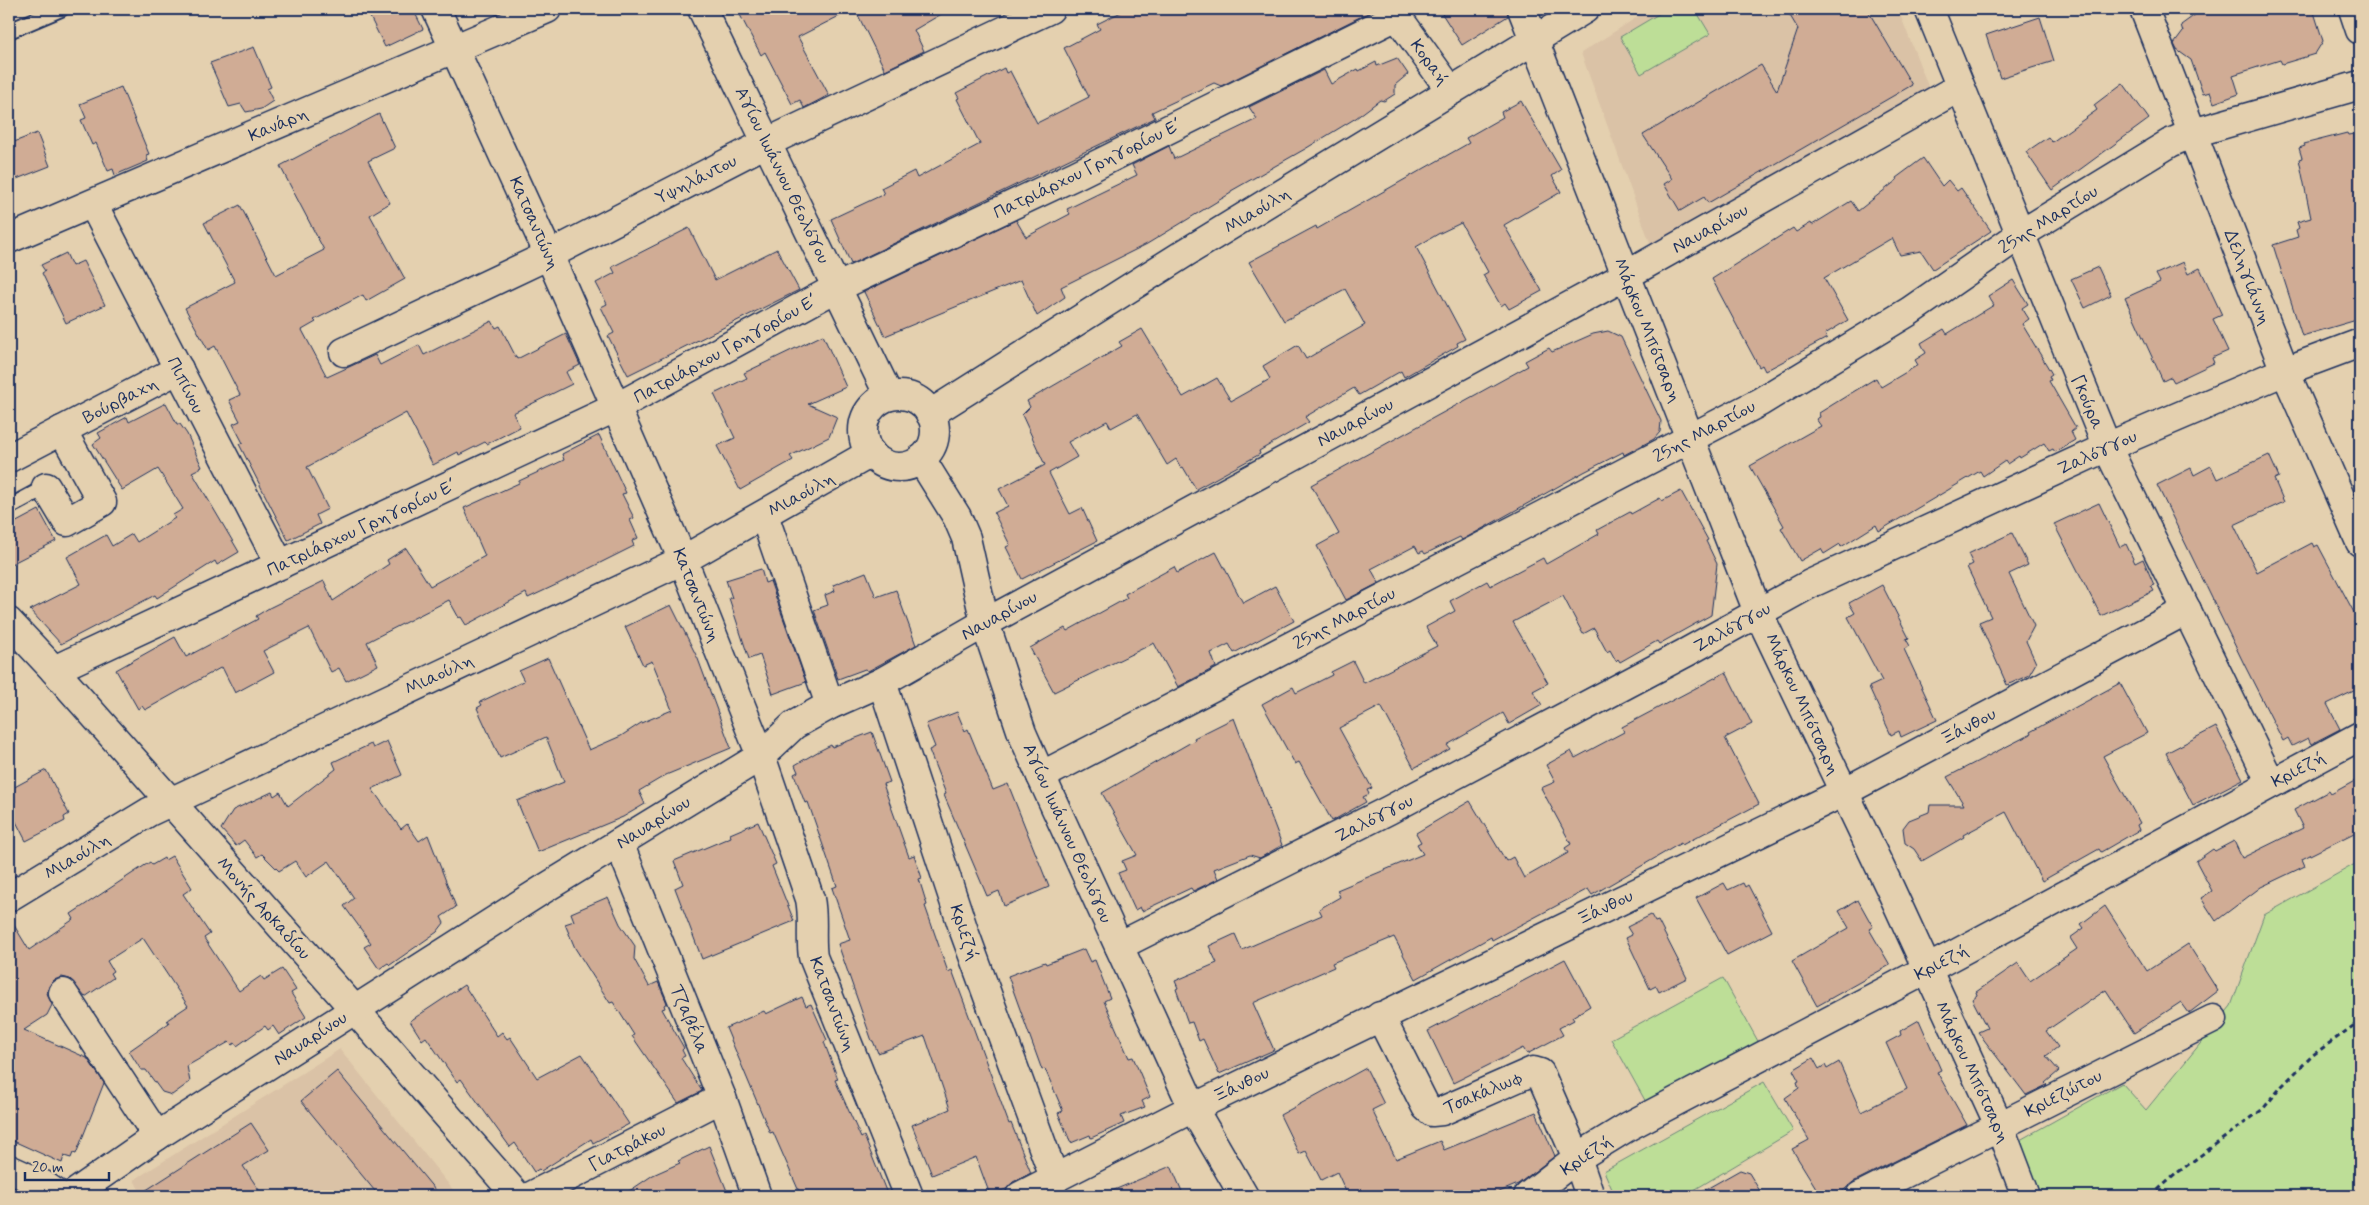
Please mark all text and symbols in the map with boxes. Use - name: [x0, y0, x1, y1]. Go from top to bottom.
- street label: Κοραή: [1404, 34, 1454, 91]
- street label: Αγίου Ιωάννου Θεολόγου: [729, 83, 835, 268]
- street label: Κανάρη: [245, 102, 312, 148]
- street label: Πατριάρχου Γρηγορίου Ε΄: [990, 110, 1191, 225]
- street label: Υψηλάντου: [652, 149, 741, 211]
- street label: Κατσαντώνη: [503, 173, 565, 274]
- street label: 25ης Μαρτίου: [1994, 180, 2103, 260]
- street label: Μιαούλη: [1220, 182, 1295, 240]
- street label: Ναυαρίνου: [1668, 198, 1753, 260]
- street label: Δεληγιάννη: [2218, 226, 2276, 329]
- street label: Μάρκου Μπότσαρη: [1607, 255, 1687, 406]
- street label: Πατριάρχου Γρηγορίου Ε΄: [630, 286, 827, 410]
- street label: Πιπίνου: [161, 353, 210, 418]
- street label: Γκούρα: [2065, 371, 2109, 433]
- street label: Βούρβαχη: [79, 372, 162, 430]
- street label: Ναυαρίνου: [1313, 393, 1398, 453]
- street label: 25ης Μαρτίου: [1649, 395, 1760, 469]
- street label: Ζαλόγγου: [2054, 425, 2141, 481]
- street label: Μιαούλη: [764, 467, 839, 523]
- street label: Πατριάρχου Γρηγορίου Ε΄: [263, 471, 466, 583]
- street label: Κατσαντώνη: [666, 545, 726, 646]
- street label: 25ης Μαρτίου: [1289, 582, 1400, 656]
- street label: Ναυαρίνου: [957, 585, 1042, 647]
- street label: Ζαλόγγου: [1690, 597, 1775, 659]
- street label: Μάρκου Μπότσαρη: [1759, 630, 1845, 779]
- street label: Μιαούλη: [401, 649, 478, 701]
- street label: Ξάνθου: [1937, 702, 2000, 751]
- street label: Αγίου Ιωάννου Θεολόγου: [1017, 740, 1118, 927]
- street label: Κριεζή: [2267, 746, 2330, 794]
- street label: Ζαλόγγου: [1331, 789, 1418, 849]
- street label: Ναυαρίνου: [612, 791, 695, 855]
- street label: Μιαούλη: [40, 828, 115, 886]
- street label: Μονής Αρκαδίου: [211, 852, 316, 965]
- street label: Ξάνθου: [1573, 884, 1637, 932]
- street label: Κριεζή: [943, 901, 985, 964]
- street label: Κριεζή: [1910, 939, 1973, 987]
- street label: Κατσαντώνη: [803, 953, 861, 1055]
- street label: Τζαβέλα: [664, 981, 715, 1058]
- street label: Μάρκου Μπότσαρη: [1929, 998, 2015, 1147]
- street label: Ναυαρίνου: [269, 1006, 352, 1072]
- street label: Ξάνθου: [1209, 1061, 1273, 1109]
- street label: Κριεζώτου: [2021, 1064, 2106, 1124]
- street label: Τσακάλωφ: [1440, 1066, 1527, 1120]
- street label: Γιατράκου: [585, 1118, 670, 1178]
- street label: Κριεζή: [1556, 1130, 1617, 1182]
- scale bar: [25, 1150, 109, 1182]
- text: 20 m: [32, 1158, 64, 1178]

